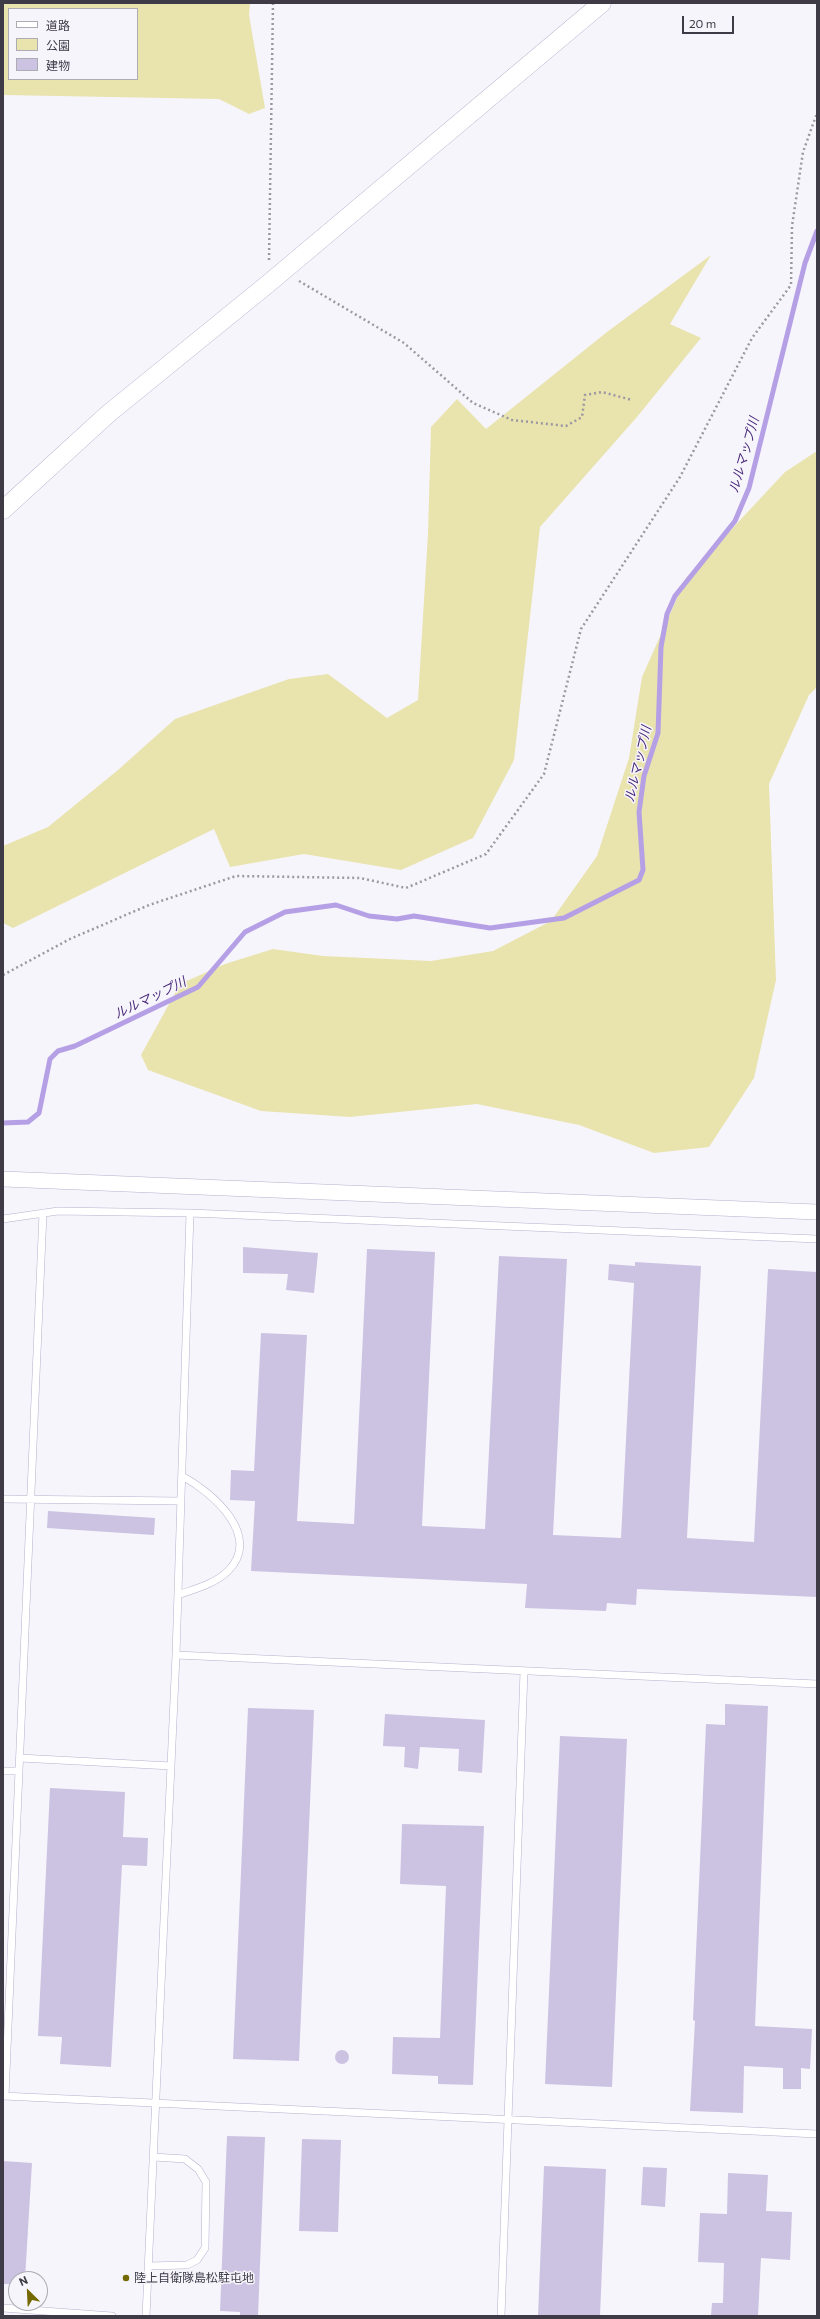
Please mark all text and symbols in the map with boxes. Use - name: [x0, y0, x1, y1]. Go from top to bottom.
- legend: [8, 8, 138, 80]
- scale bar: [684, 8, 736, 34]
- text: 20 m: [689, 16, 716, 30]
- text: 道路: [46, 18, 70, 32]
- text: 公園: [46, 38, 70, 52]
- text: 建物: [46, 58, 70, 72]
- water label: ルルマップ川: [726, 415, 762, 495]
- water label: ルルマップ川: [622, 724, 654, 804]
- water label: ルルマップ川: [112, 974, 188, 1022]
- north arrow: [8, 2271, 48, 2311]
- place label: 陸上自衛隊島松駐屯地: [134, 2271, 254, 2285]
- text: N: [17, 2273, 30, 2288]
- marker: 陸上自衛隊島松駐屯地: [121, 2273, 131, 2283]

